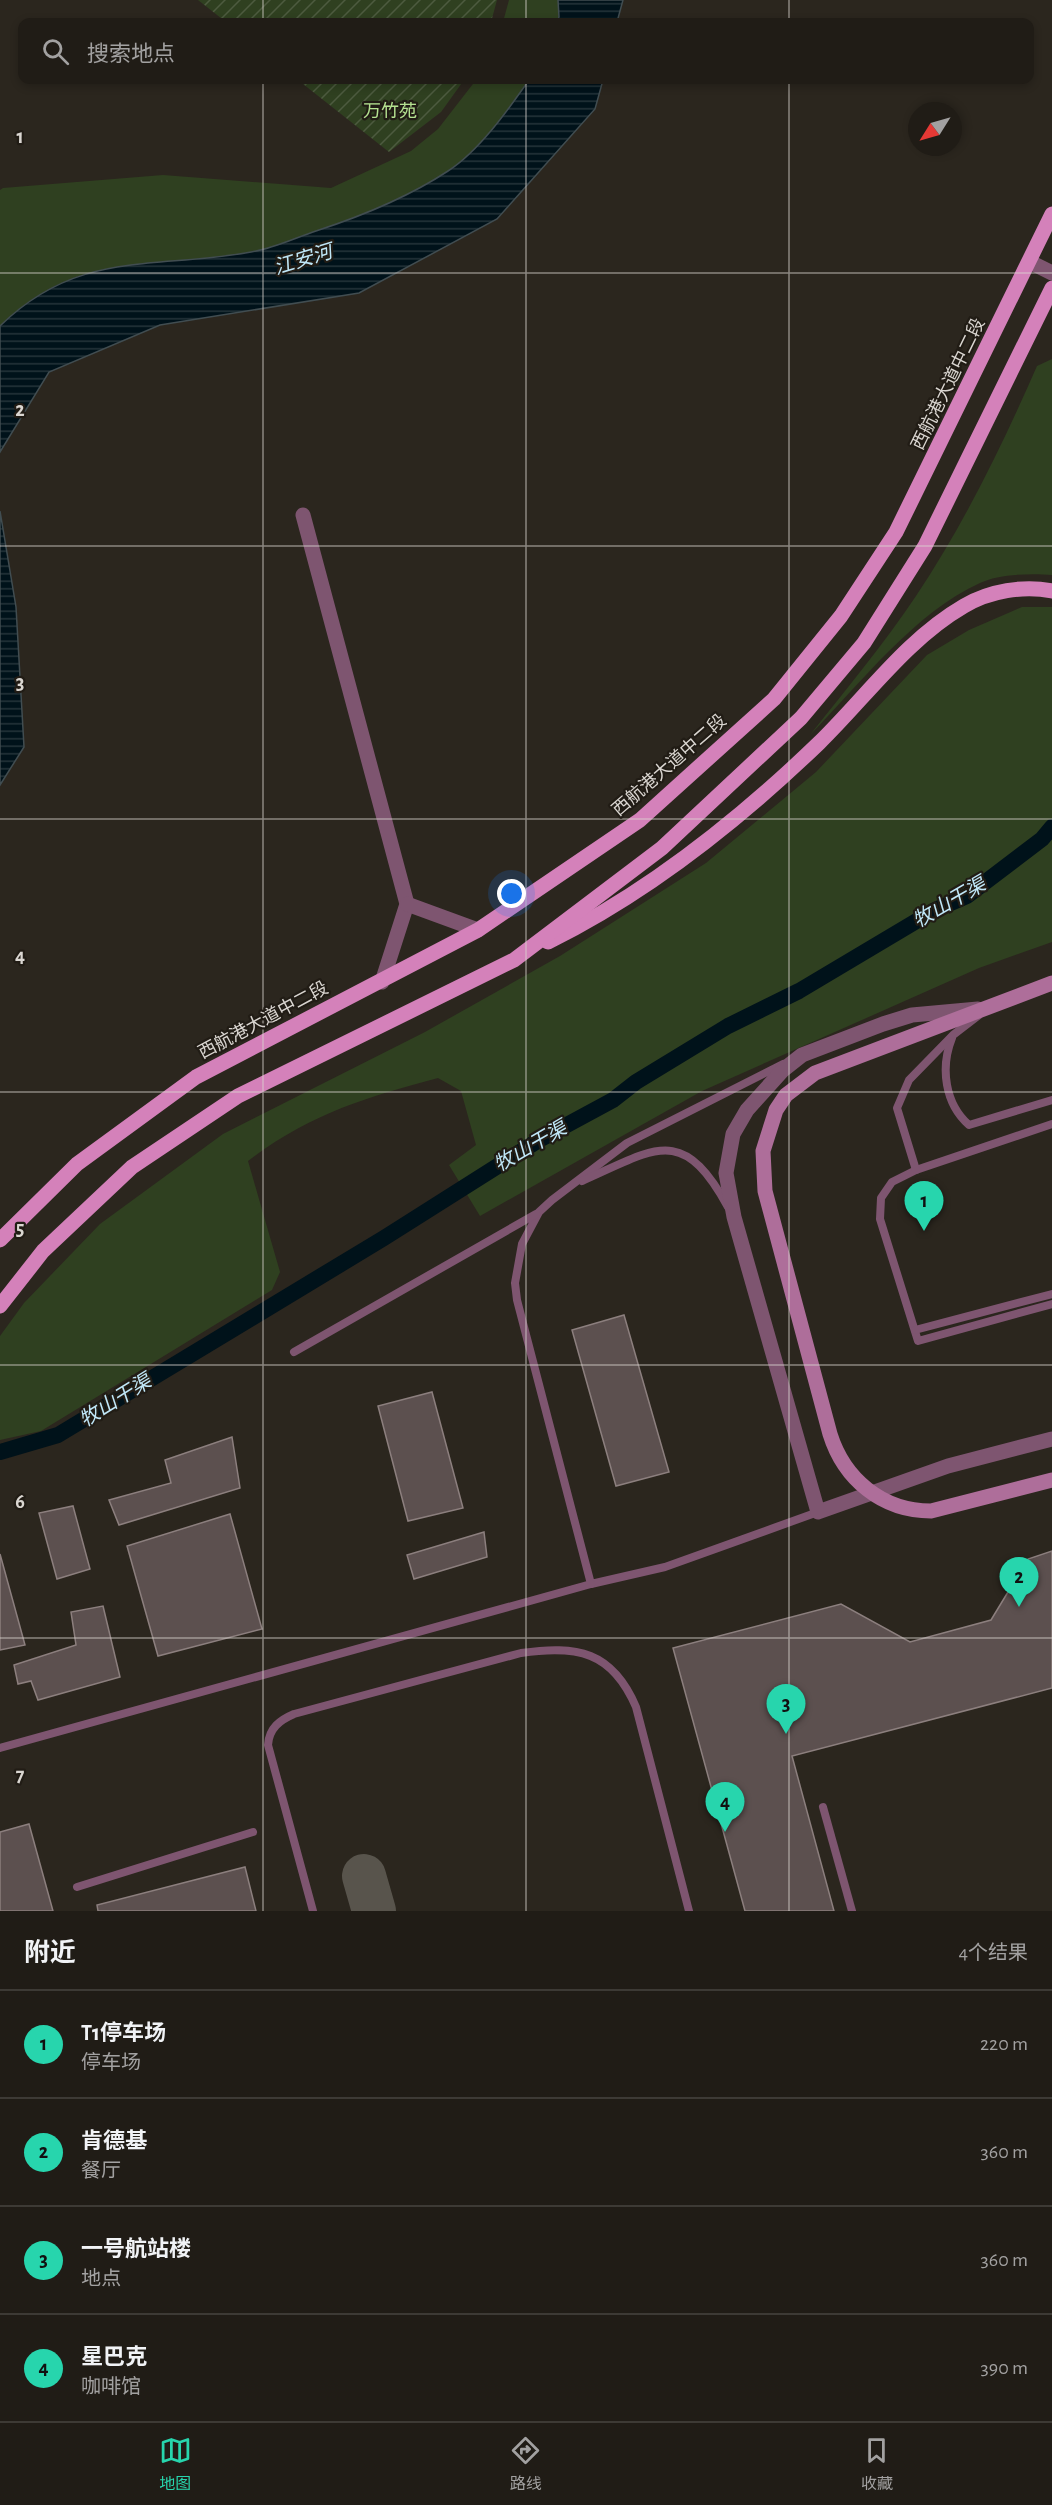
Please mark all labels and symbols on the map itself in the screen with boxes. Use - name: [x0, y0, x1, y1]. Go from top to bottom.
- park label: 万竹苑: [363, 101, 417, 121]
- north arrow: [908, 102, 962, 156]
- text: 1: [16, 127, 24, 147]
- water label: 江安河: [271, 239, 339, 278]
- street label: 西航港大道中二段: [907, 315, 989, 453]
- text: 2: [15, 400, 25, 420]
- text: 3: [16, 673, 24, 693]
- street label: 西航港大道中二段: [608, 710, 730, 820]
- water label: 牧山干渠: [909, 872, 992, 932]
- your location: [497, 879, 526, 908]
- text: 4: [15, 946, 25, 966]
- street label: 西航港大道中二段: [195, 977, 331, 1063]
- water label: 牧山干渠: [490, 1116, 573, 1176]
- pin: 1: [904, 1182, 944, 1231]
- text: 5: [16, 1219, 24, 1239]
- water label: 牧山干渠: [76, 1369, 157, 1431]
- text: 6: [15, 1492, 25, 1512]
- pin: 2: [1000, 1558, 1038, 1607]
- pin: 3: [766, 1684, 806, 1734]
- text: 7: [16, 1765, 25, 1785]
- pin: 4: [706, 1782, 744, 1832]

